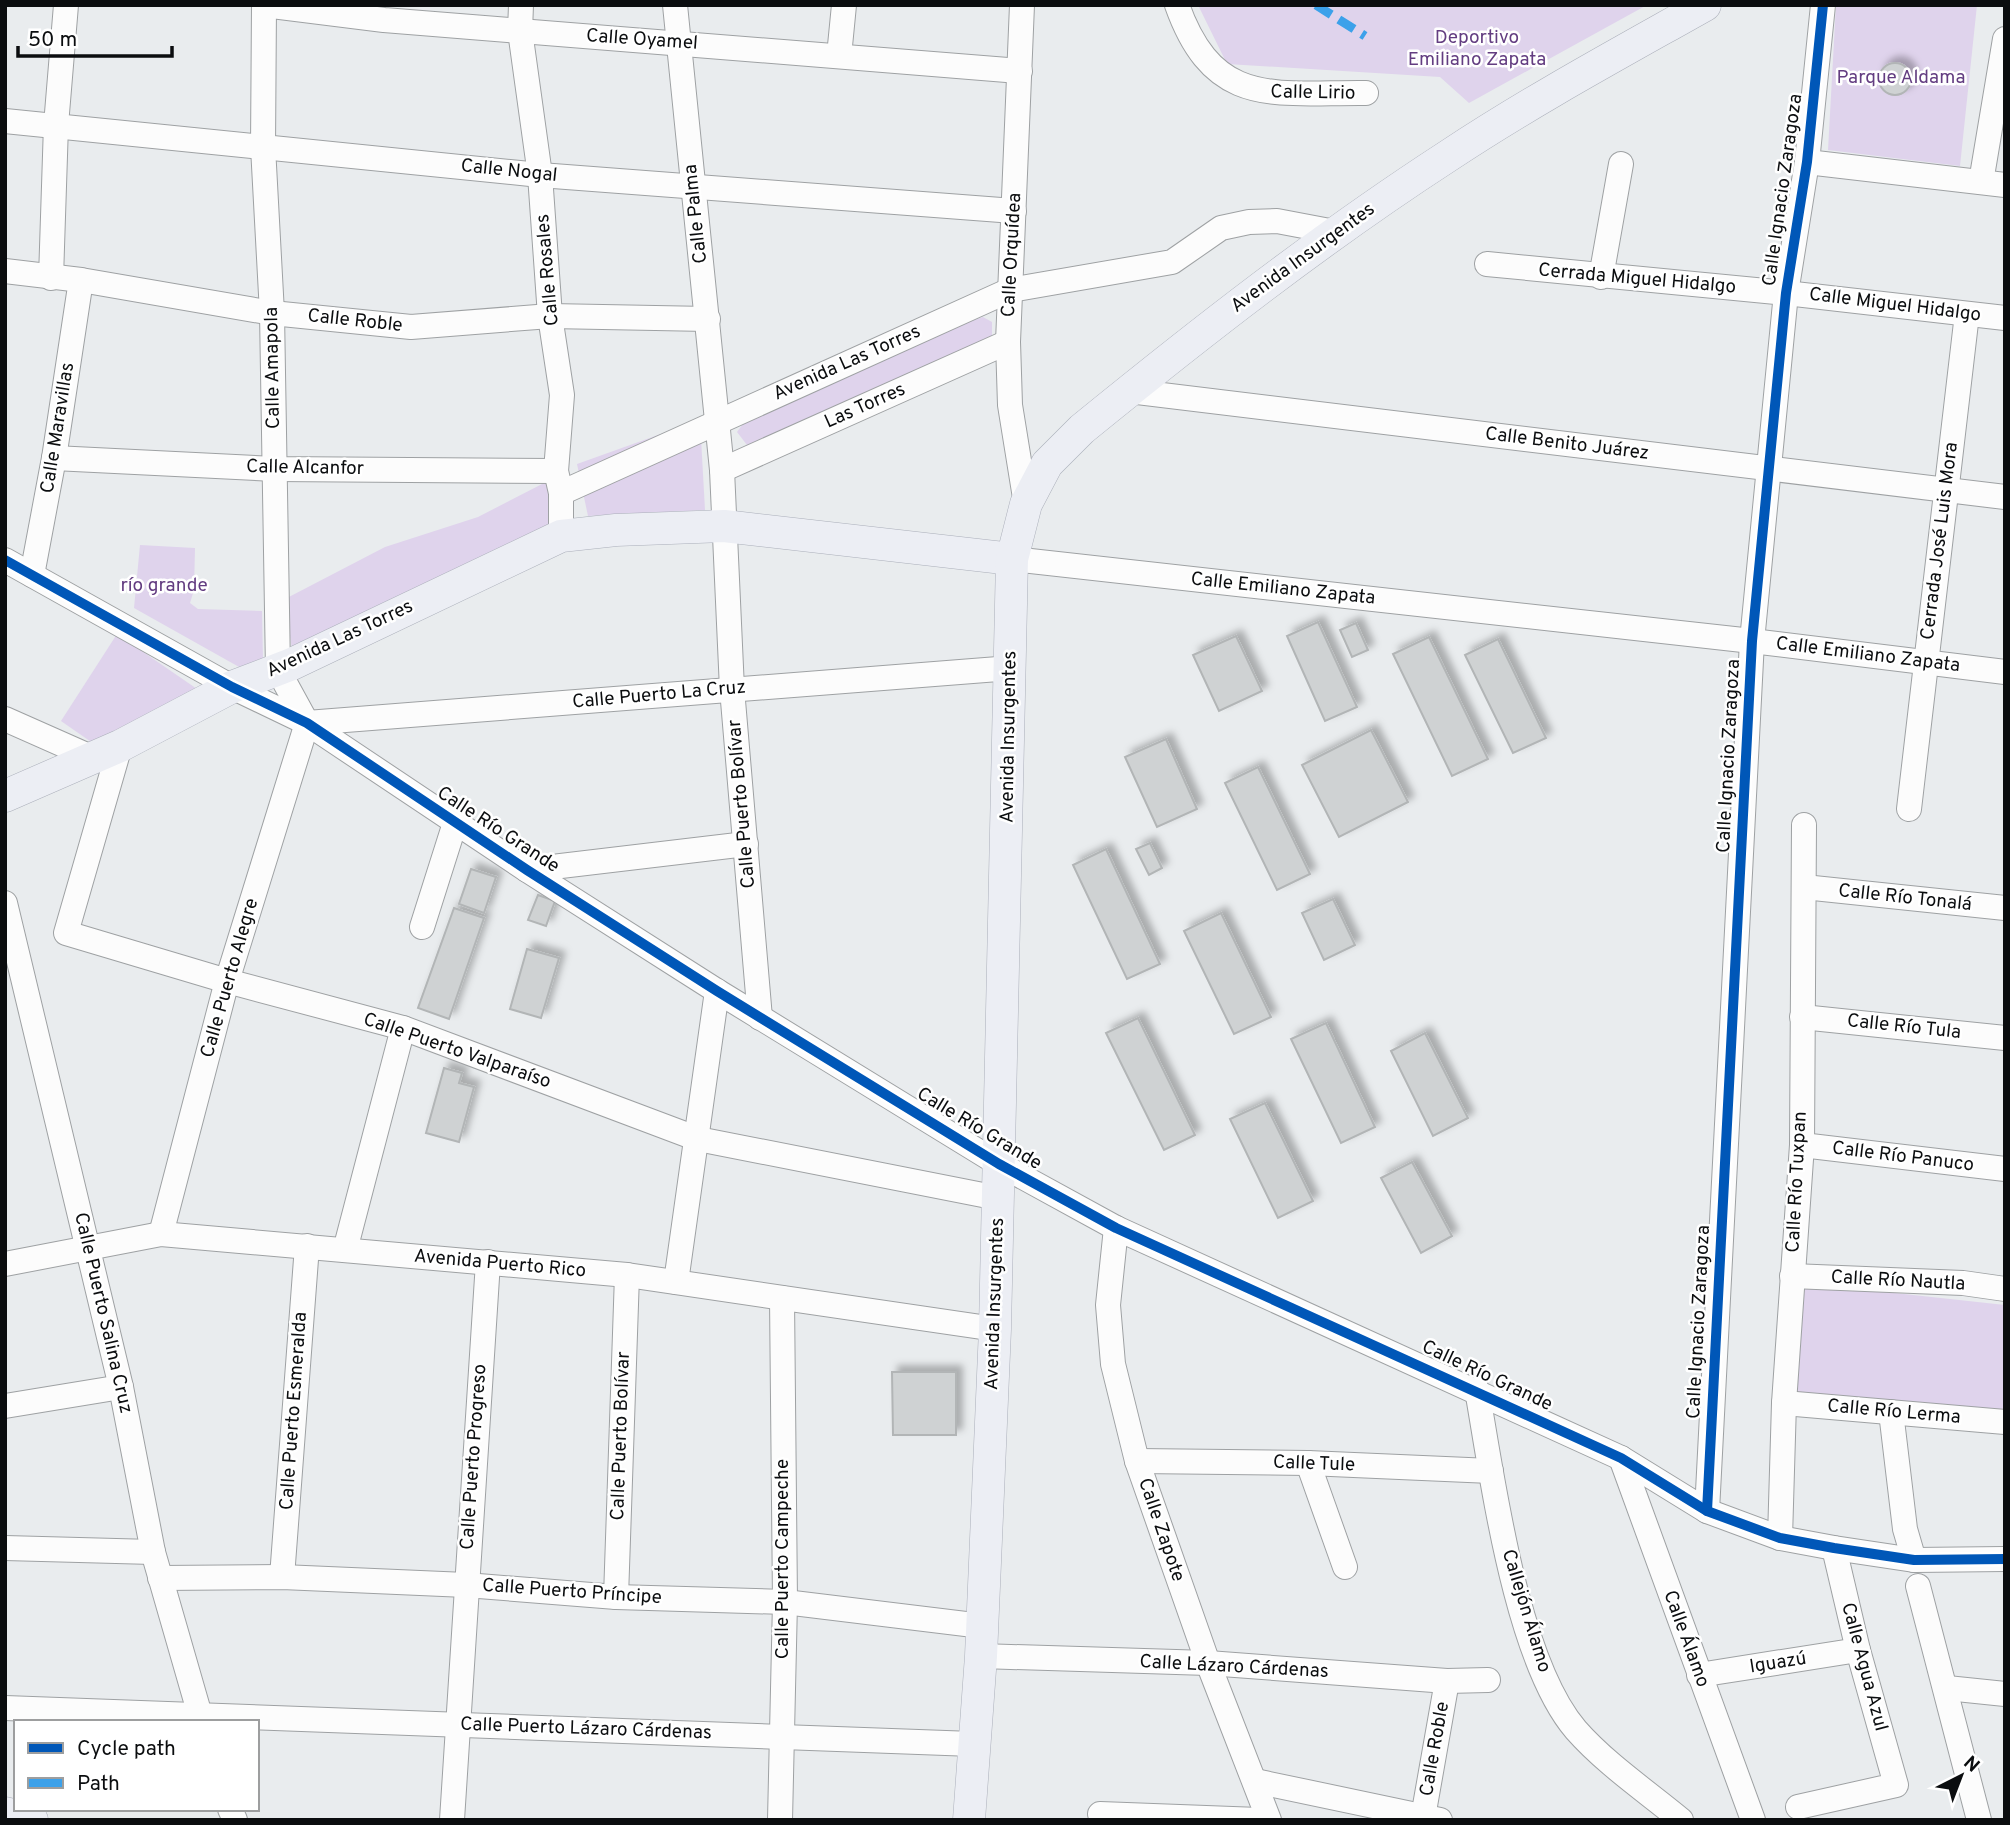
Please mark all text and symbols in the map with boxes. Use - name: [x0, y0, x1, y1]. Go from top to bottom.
- scale bar: [18, 14, 172, 58]
- street label: Calle Oyamel: [585, 24, 699, 56]
- park label: Deportivo Emiliano Zapata: [1408, 26, 1546, 72]
- text: 50 m: [28, 27, 77, 54]
- park label: Parque Aldama: [1837, 66, 1965, 90]
- street label: Calle Lirio: [1270, 80, 1356, 106]
- street label: Calle Ignacio Zaragoza: [1758, 92, 1808, 288]
- street label: Calle Nogal: [459, 154, 559, 188]
- street label: Calle Palma: [679, 163, 713, 265]
- street label: Calle Orquídea: [997, 192, 1027, 318]
- street label: Avenida Insurgentes: [1226, 198, 1380, 318]
- street label: Calle Rosales: [531, 213, 565, 327]
- street label: Cerrada Miguel Hidalgo: [1537, 258, 1737, 300]
- street label: Calle Miguel Hidalgo: [1808, 283, 1982, 327]
- street label: Calle Roble: [306, 304, 404, 338]
- street label: Calle Amapola: [260, 307, 286, 429]
- street label: Avenida Las Torres: [769, 320, 925, 406]
- street label: Calle Maravillas: [36, 361, 80, 495]
- street label: Las Torres: [821, 378, 909, 434]
- street label: Calle Benito Juárez: [1484, 422, 1650, 466]
- street label: Cerrada José Luis Mora: [1916, 441, 1964, 641]
- street label: Calle Alcanfor: [246, 455, 365, 481]
- street label: Calle Emiliano Zapata: [1189, 567, 1377, 611]
- park label: río grande: [120, 574, 208, 598]
- street label: Avenida Las Torres: [263, 595, 417, 683]
- street label: Calle Emiliano Zapata: [1774, 632, 1962, 678]
- street label: Avenida Insurgentes: [995, 651, 1023, 823]
- street label: Calle Ignacio Zaragoza: [1712, 658, 1746, 854]
- street label: Calle Puerto La Cruz: [571, 675, 747, 715]
- street label: Calle Puerto Bolívar: [723, 718, 761, 889]
- street label: Calle Río Grande: [432, 781, 564, 879]
- street label: Calle Río Tonalá: [1837, 879, 1973, 917]
- street label: Calle Puerto Alegre: [196, 895, 264, 1061]
- street label: Calle Puerto Valparaíso: [360, 1008, 554, 1094]
- street label: Calle Río Tula: [1846, 1009, 1962, 1045]
- street label: Calle Río Grande: [912, 1082, 1046, 1176]
- street label: Calle Río Tuxpan: [1781, 1111, 1813, 1253]
- street label: Calle Río Panuco: [1831, 1136, 1975, 1178]
- street label: Calle Puerto Salina Cruz: [68, 1210, 138, 1416]
- street label: Avenida Insurgentes: [980, 1217, 1010, 1391]
- street label: Calle Ignacio Zaragoza: [1682, 1224, 1716, 1420]
- street label: Avenida Puerto Rico: [413, 1245, 587, 1283]
- street label: Calle Río Nautla: [1830, 1265, 1966, 1297]
- street label: Calle Puerto Esmeralda: [275, 1311, 313, 1511]
- street label: Calle Río Grande: [1418, 1335, 1556, 1417]
- street label: Calle Puerto Bolívar: [606, 1350, 636, 1521]
- street label: Calle Puerto Progreso: [456, 1363, 492, 1551]
- street label: Calle Río Lerma: [1826, 1394, 1962, 1430]
- street label: Calle Tule: [1272, 1451, 1356, 1477]
- street label: Calle Puerto Campeche: [771, 1459, 795, 1659]
- street label: Calle Zapote: [1132, 1475, 1190, 1585]
- street label: Callejón Álamo: [1496, 1546, 1557, 1675]
- street label: Calle Puerto Príncipe: [481, 1574, 663, 1610]
- street label: Calle Álamo: [1657, 1587, 1716, 1691]
- street label: Calle Agua Azul: [1835, 1600, 1893, 1734]
- street label: Iguazú: [1748, 1647, 1808, 1679]
- street label: Calle Lázaro Cárdenas: [1139, 1650, 1329, 1684]
- street label: Calle Roble: [1415, 1700, 1455, 1798]
- street label: Calle Puerto Lázaro Cárdenas: [460, 1713, 712, 1745]
- legend: [14, 1720, 259, 1811]
- text: Cycle path: [77, 1736, 176, 1763]
- north arrow: [1926, 1741, 1996, 1811]
- text: N: [1958, 1751, 1984, 1778]
- text: Path: [77, 1771, 120, 1798]

